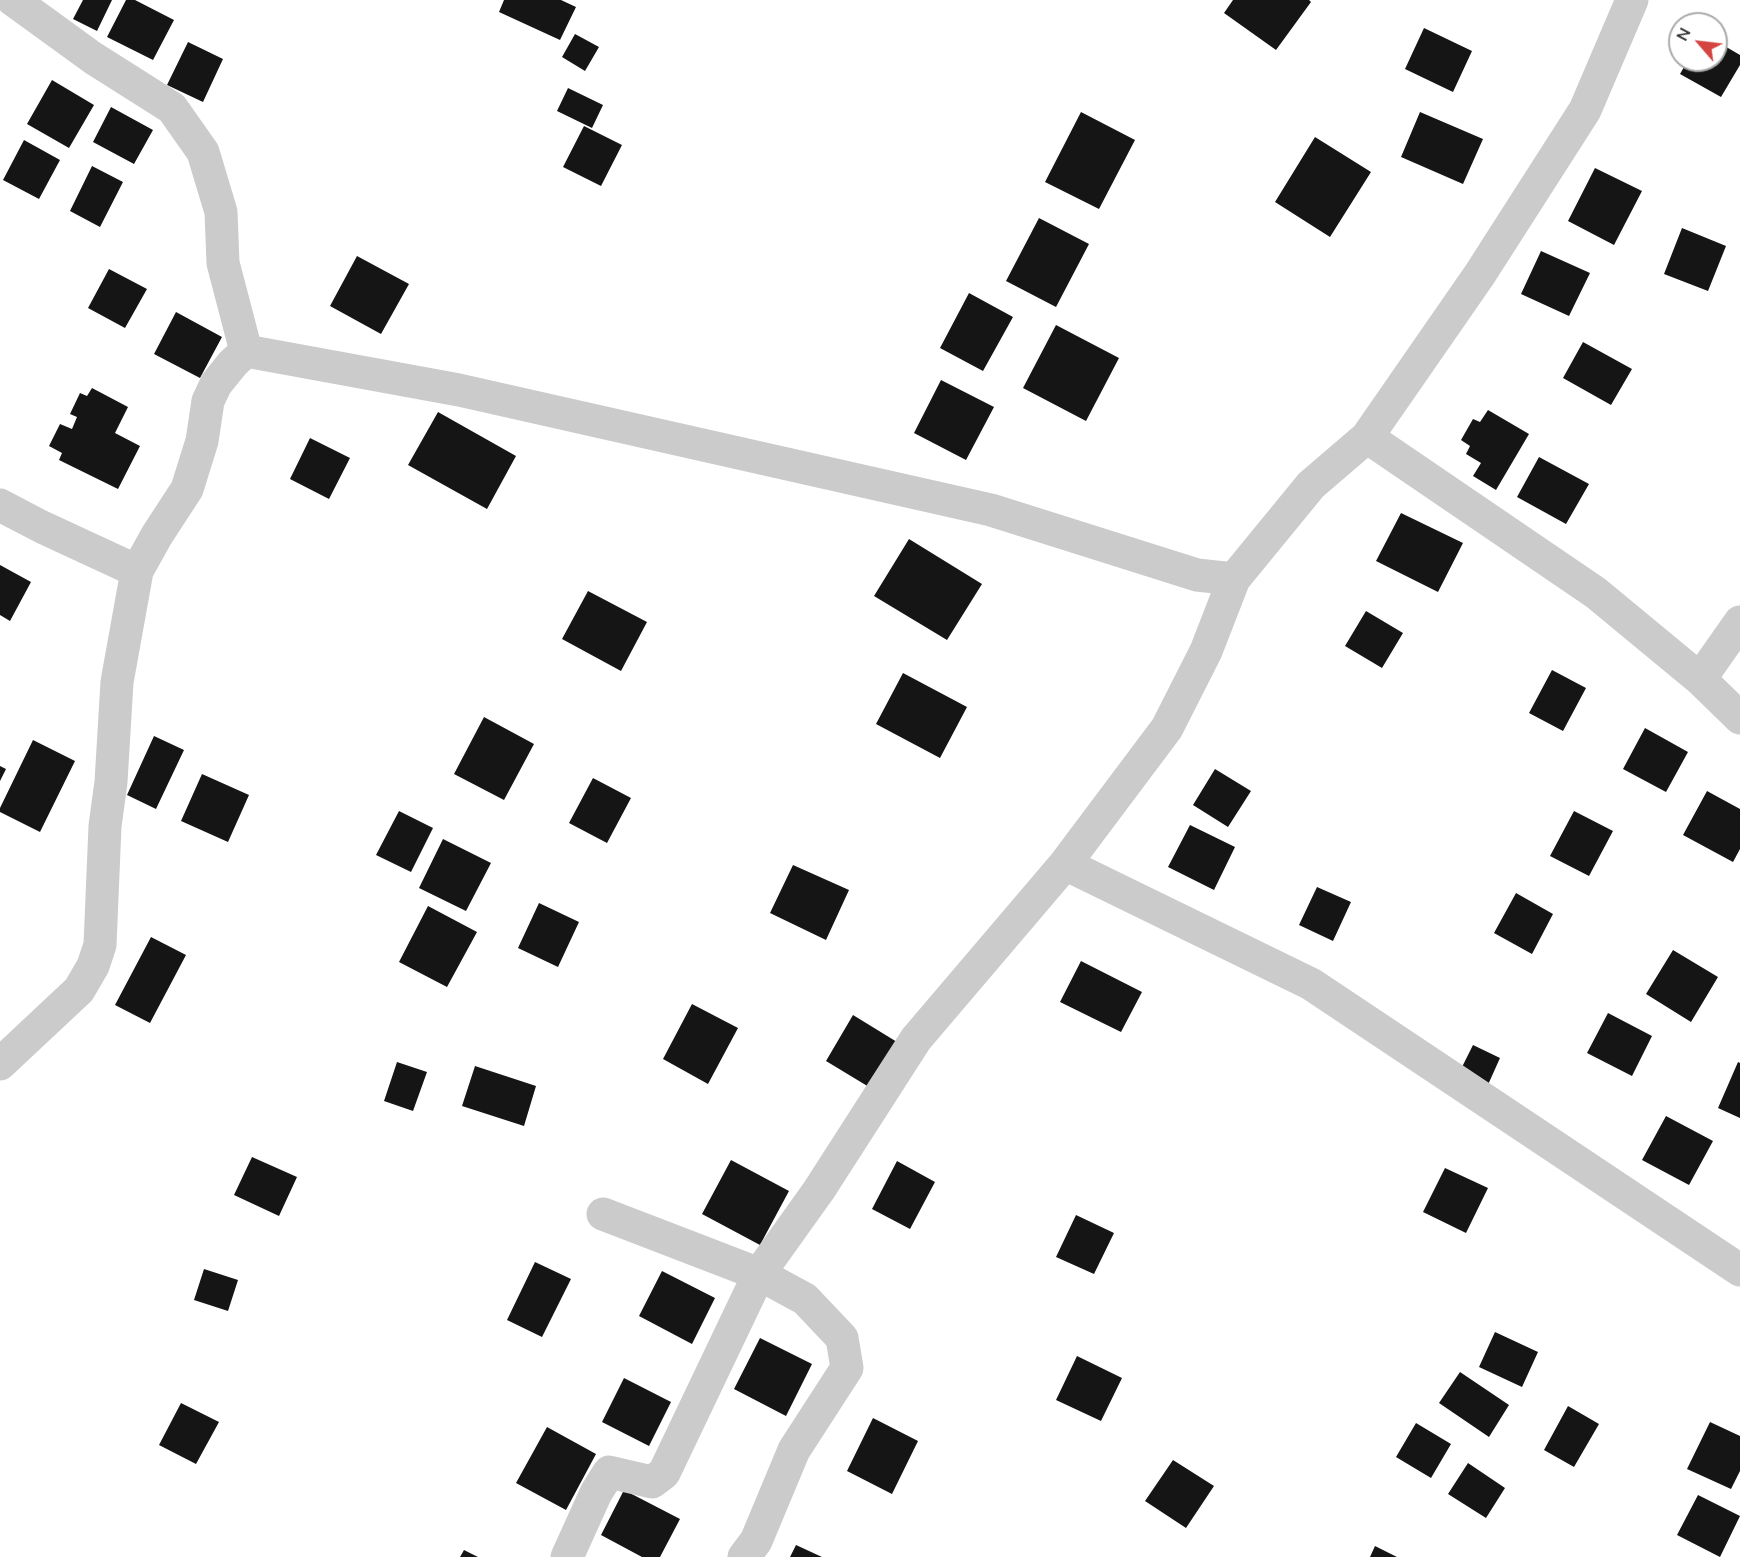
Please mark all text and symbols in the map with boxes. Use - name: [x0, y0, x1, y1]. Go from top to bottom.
- north arrow: [1668, 12, 1728, 72]
- text: N: [1671, 24, 1696, 45]

